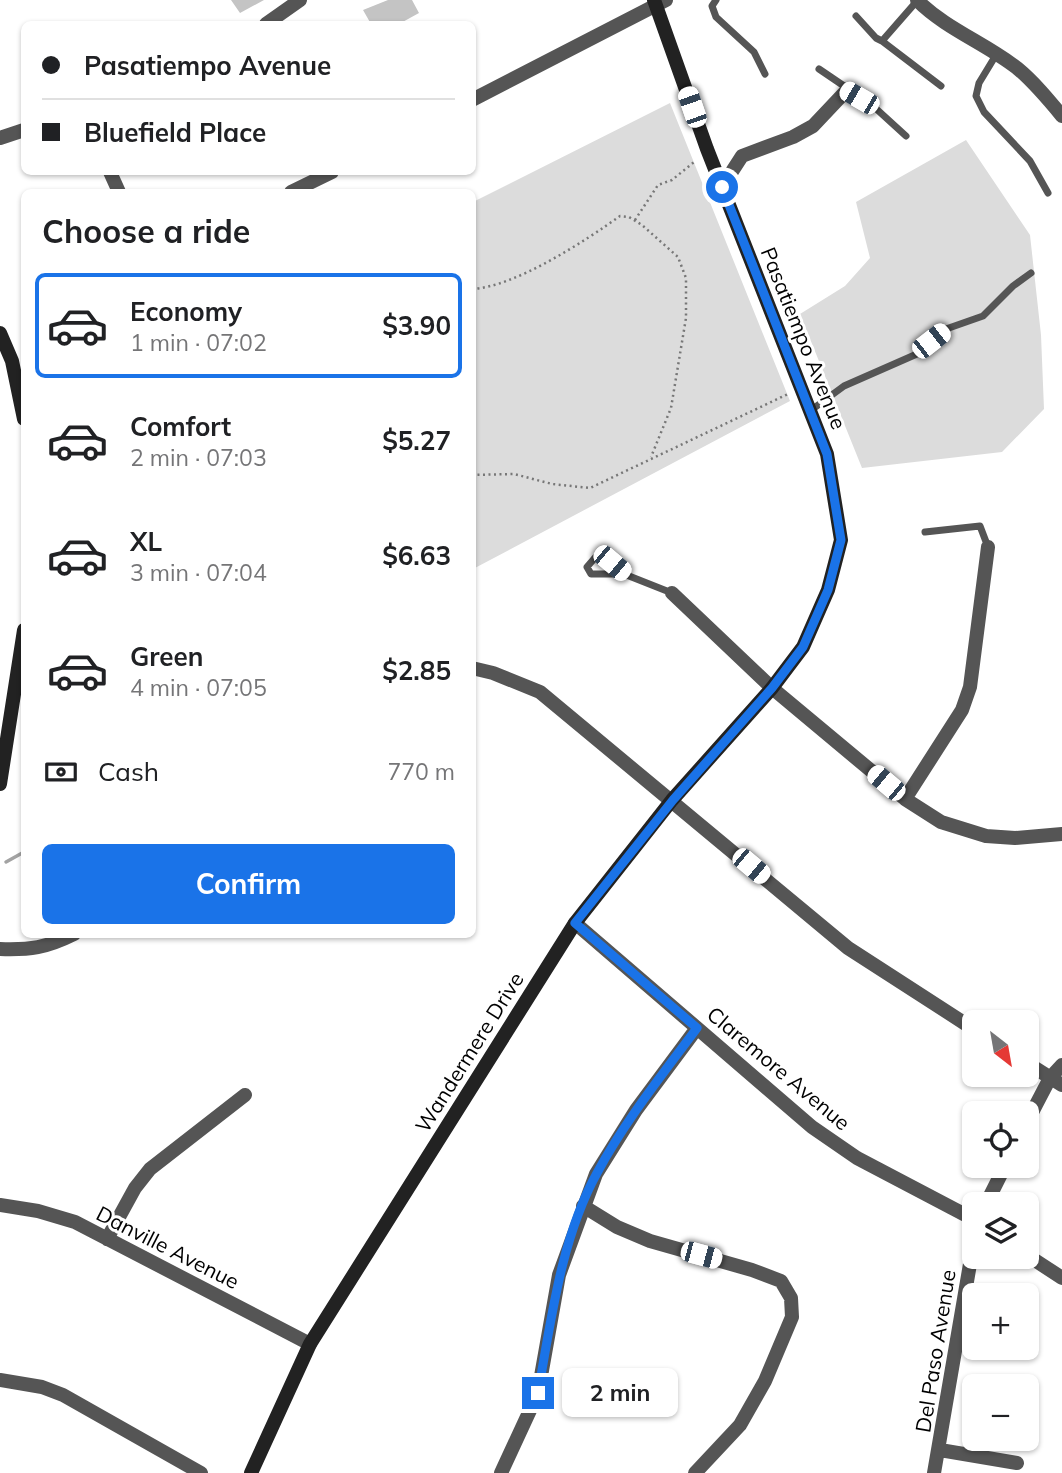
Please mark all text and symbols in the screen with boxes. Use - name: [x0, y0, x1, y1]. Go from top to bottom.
- text: Pasatiempo Avenue: [84, 49, 331, 82]
- car: [836, 78, 883, 118]
- car: [676, 84, 709, 130]
- text: Bluefield Place: [84, 116, 266, 149]
- route start: [706, 171, 738, 203]
- text: Choose a ride: [42, 211, 250, 251]
- street label: Pasatiempo Avenue: [756, 243, 852, 433]
- icon: car: [46, 294, 109, 357]
- text: Economy: [130, 295, 242, 328]
- text: $3.90: [382, 309, 451, 342]
- car: [908, 320, 955, 362]
- text: 1 min · 07:02: [130, 328, 267, 357]
- icon: car: [46, 409, 109, 472]
- text: Comfort: [130, 410, 231, 443]
- text: $5.27: [382, 424, 451, 457]
- text: 2 min · 07:03: [130, 443, 267, 472]
- icon: car: [46, 524, 109, 587]
- text: XL: [130, 525, 162, 558]
- text: $6.63: [382, 539, 451, 572]
- car: [590, 541, 635, 585]
- text: 3 min · 07:04: [130, 558, 267, 587]
- icon: car: [46, 639, 109, 702]
- text: Green: [130, 640, 203, 673]
- text: $2.85: [382, 654, 451, 687]
- text: 4 min · 07:05: [130, 673, 267, 702]
- icon: cash: [42, 753, 80, 791]
- text: Cash: [98, 755, 159, 788]
- text: 770 m: [387, 757, 455, 786]
- car: [864, 761, 909, 805]
- button: Confirm: [42, 844, 455, 924]
- car: [729, 844, 774, 888]
- street label: Wandermere Drive: [409, 967, 529, 1137]
- street label: Claremore Avenue: [702, 1001, 856, 1135]
- north arrow: [962, 1010, 1040, 1087]
- map controls: [962, 1010, 1039, 1451]
- button: locate: [962, 1101, 1039, 1178]
- button: layers: [962, 1192, 1039, 1269]
- street label: Danville Avenue: [92, 1200, 244, 1294]
- car: [678, 1239, 725, 1271]
- street label: Del Paso Avenue: [909, 1268, 961, 1434]
- button: +: [962, 1283, 1039, 1360]
- callout: 2 min: [562, 1368, 678, 1418]
- button: −: [962, 1374, 1039, 1451]
- route end: [522, 1377, 554, 1409]
- text: 2 min: [590, 1378, 650, 1407]

